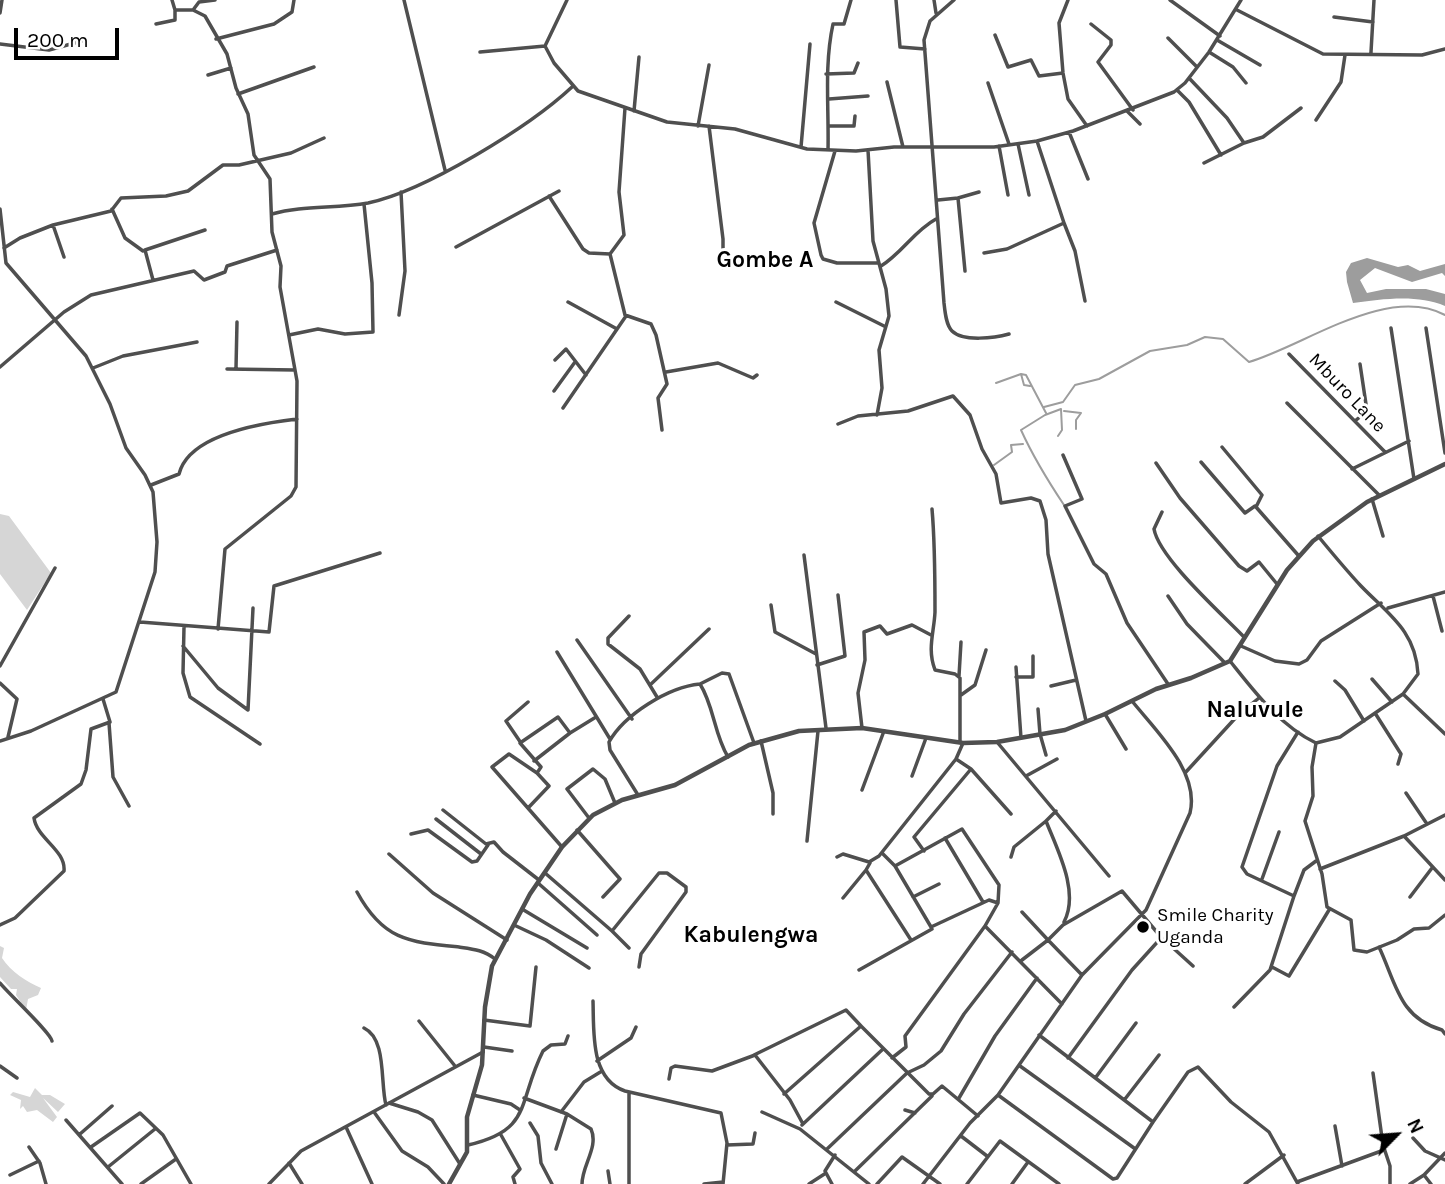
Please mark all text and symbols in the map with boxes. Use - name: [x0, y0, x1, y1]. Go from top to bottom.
- scale bar: [18, 14, 122, 58]
- text: 200 m: [27, 28, 89, 52]
- district label: Gombe A: [717, 246, 813, 274]
- street label: Mburo Lane: [1304, 349, 1390, 437]
- district label: Naluvule: [1207, 696, 1303, 724]
- place label: Smile Charity Uganda: [1157, 905, 1274, 949]
- marker: Smile Charity Uganda: [1135, 919, 1151, 935]
- district label: Kabulengwa: [684, 921, 818, 949]
- north arrow: [1361, 1100, 1431, 1170]
- text: N: [1402, 1115, 1428, 1137]

